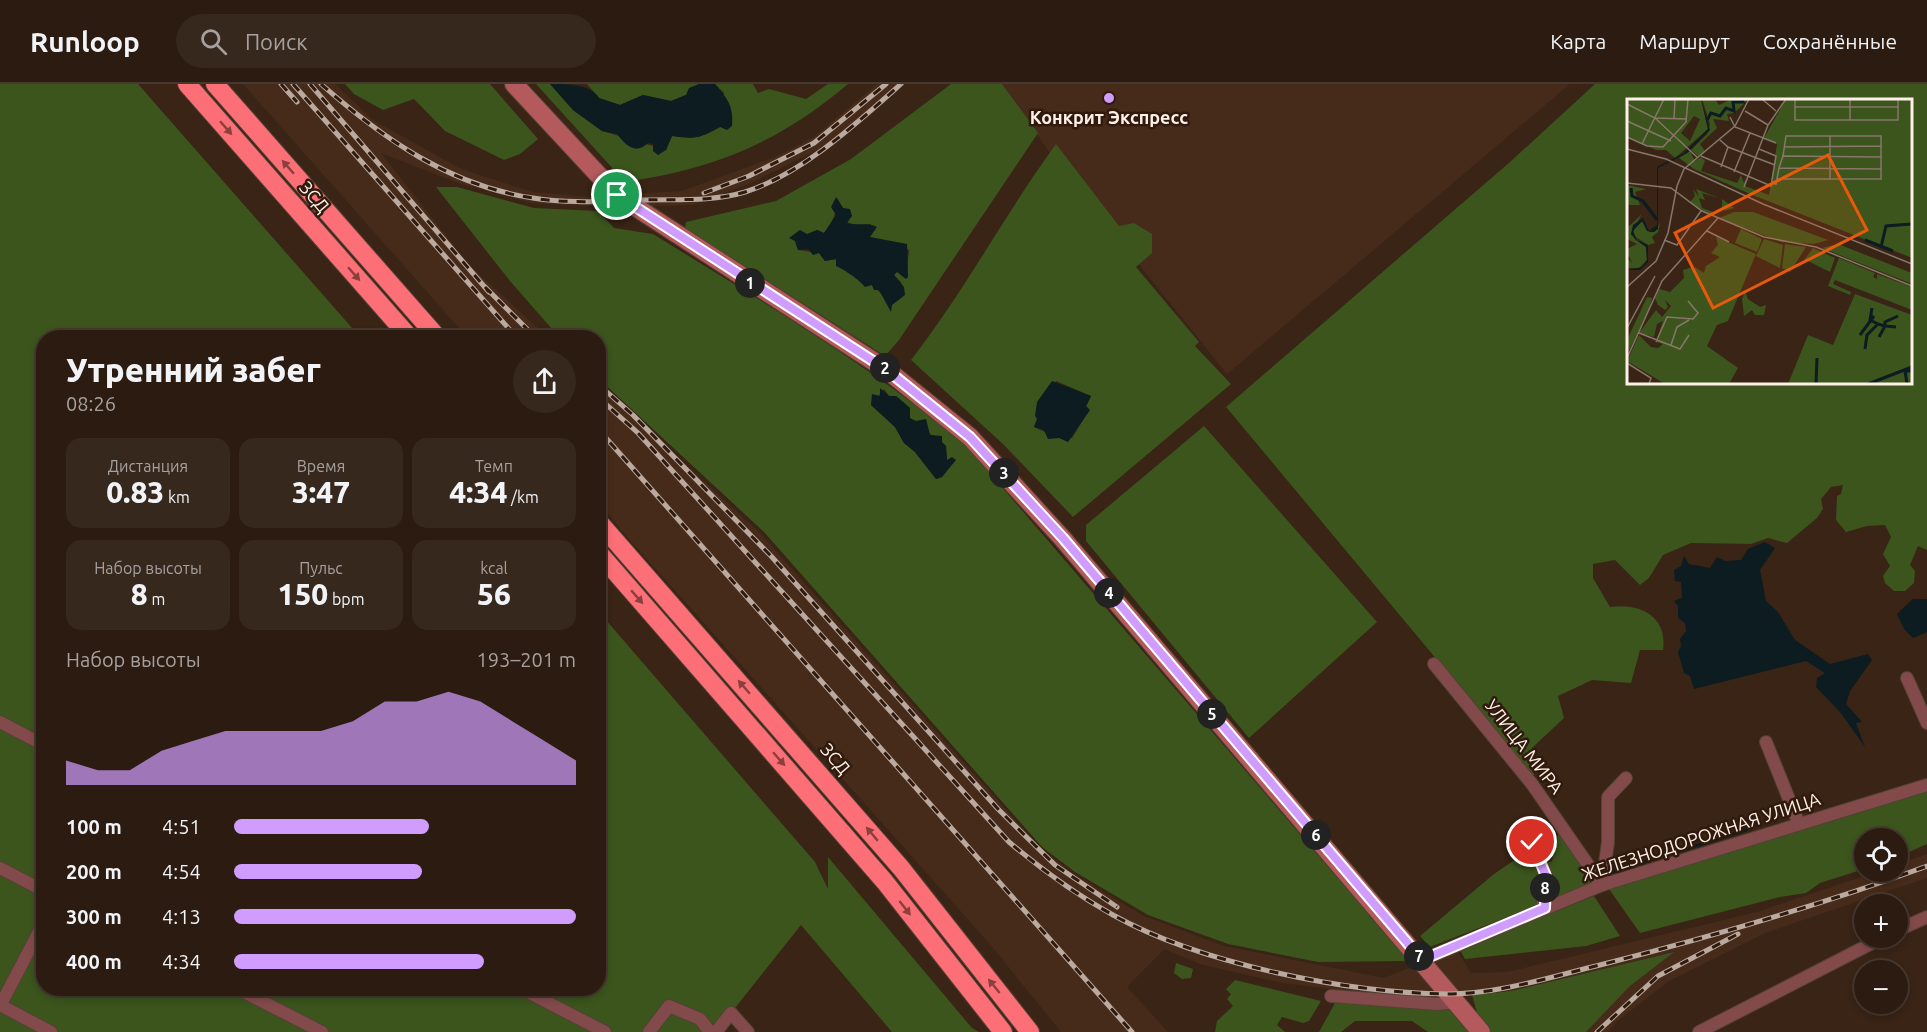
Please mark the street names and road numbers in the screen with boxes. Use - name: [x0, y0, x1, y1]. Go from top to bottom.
- street label: ЗСД: [296, 177, 333, 216]
- street label: УЛИЦА МИРА: [1482, 695, 1568, 798]
- street label: ЗСД: [817, 739, 854, 778]
- street label: ЖЕЛЕЗНОДОРОЖНАЯ УЛИЦА: [1579, 788, 1823, 884]

